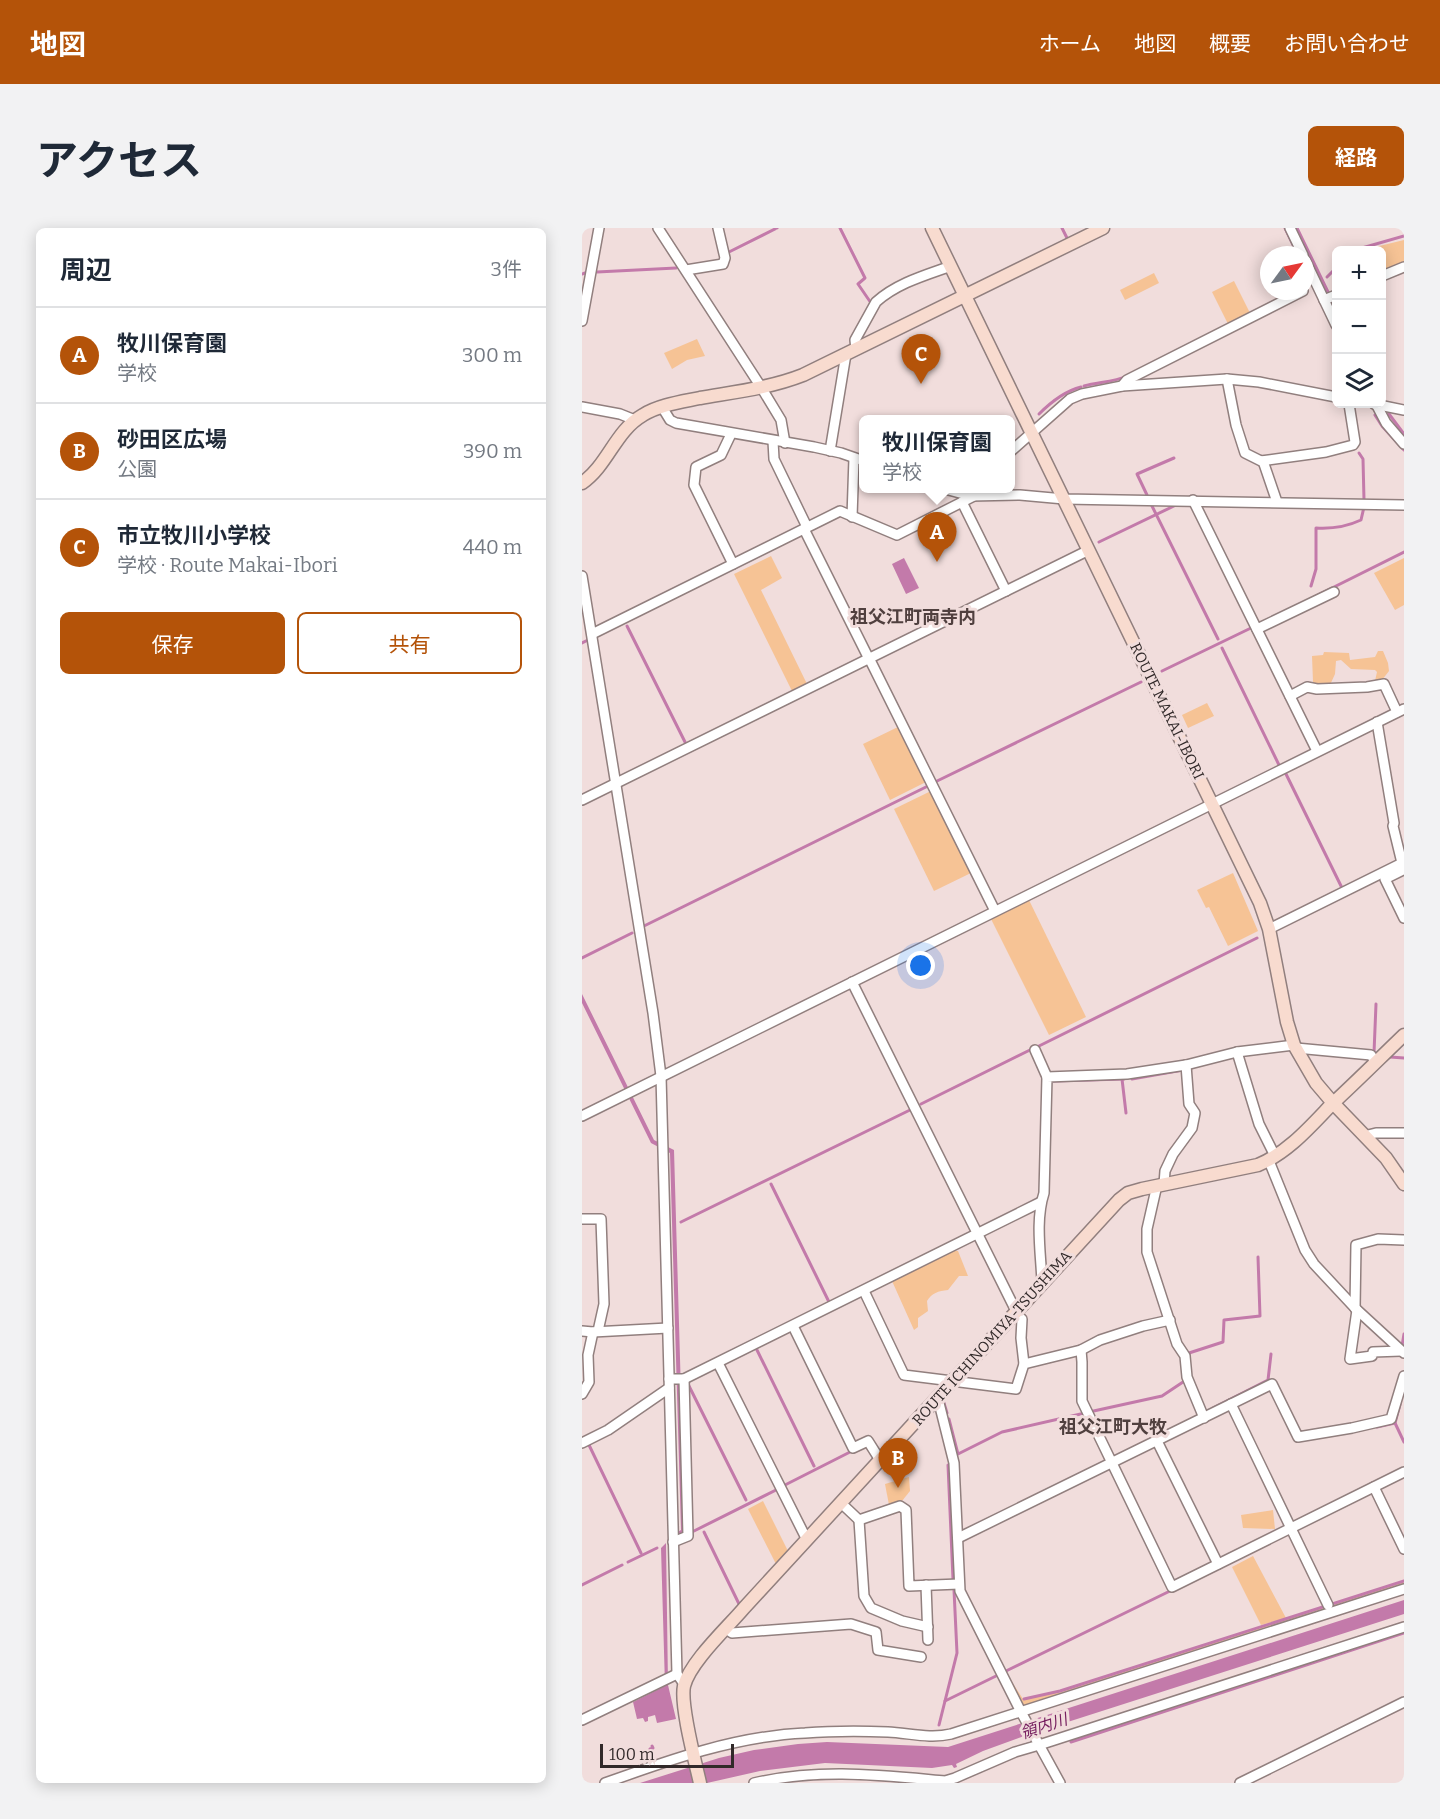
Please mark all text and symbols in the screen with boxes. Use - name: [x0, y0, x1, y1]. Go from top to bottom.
- text: 地図: [30, 28, 86, 61]
- text: ホーム: [1039, 31, 1101, 57]
- text: 地図: [1134, 31, 1176, 57]
- text: 概要: [1209, 31, 1251, 57]
- text: お問い合わせ: [1284, 31, 1410, 57]
- button: 経路: [1308, 126, 1404, 186]
- text: アクセス: [36, 136, 202, 186]
- north arrow: [1260, 246, 1314, 300]
- map controls: [1332, 246, 1386, 408]
- button: +: [1332, 246, 1386, 300]
- text: 周辺: [60, 255, 112, 286]
- text: 3件: [491, 257, 522, 281]
- button: −: [1332, 300, 1386, 354]
- text: 牧川保育園: [117, 330, 227, 357]
- pin: C: [902, 334, 940, 384]
- text: A: [72, 343, 87, 367]
- text: 300 m: [462, 343, 522, 367]
- button: layers: [1332, 354, 1386, 408]
- text: 学校: [117, 361, 157, 385]
- popup: [859, 415, 1015, 493]
- text: 砂田区広場: [117, 426, 227, 453]
- text: 牧川保育園: [882, 429, 992, 456]
- text: B: [73, 439, 86, 463]
- text: 390 m: [463, 439, 522, 463]
- text: 公園: [117, 457, 157, 481]
- text: 学校: [882, 460, 922, 484]
- pin: A: [918, 512, 956, 562]
- text: 市立牧川小学校: [117, 522, 271, 549]
- text: C: [73, 535, 86, 559]
- text: 440 m: [463, 535, 522, 559]
- text: 学校 · Route Makai-Ibori: [117, 553, 338, 577]
- district label: 祖父江町両寺内: [850, 606, 976, 628]
- button: 保存: [60, 612, 285, 674]
- button: 共有: [297, 612, 522, 674]
- street label: ROUTE MAKAI-IBORI: [1126, 640, 1208, 782]
- your location: [906, 951, 935, 980]
- street label: ROUTE ICHINOMIYA-TSUSHIMA: [909, 1247, 1076, 1429]
- district label: 祖父江町大牧: [1059, 1416, 1167, 1438]
- pin: B: [878, 1438, 918, 1488]
- water label: 領内川: [1018, 1709, 1072, 1742]
- scale bar: [600, 1741, 734, 1768]
- text: 100 m: [609, 1745, 654, 1764]

